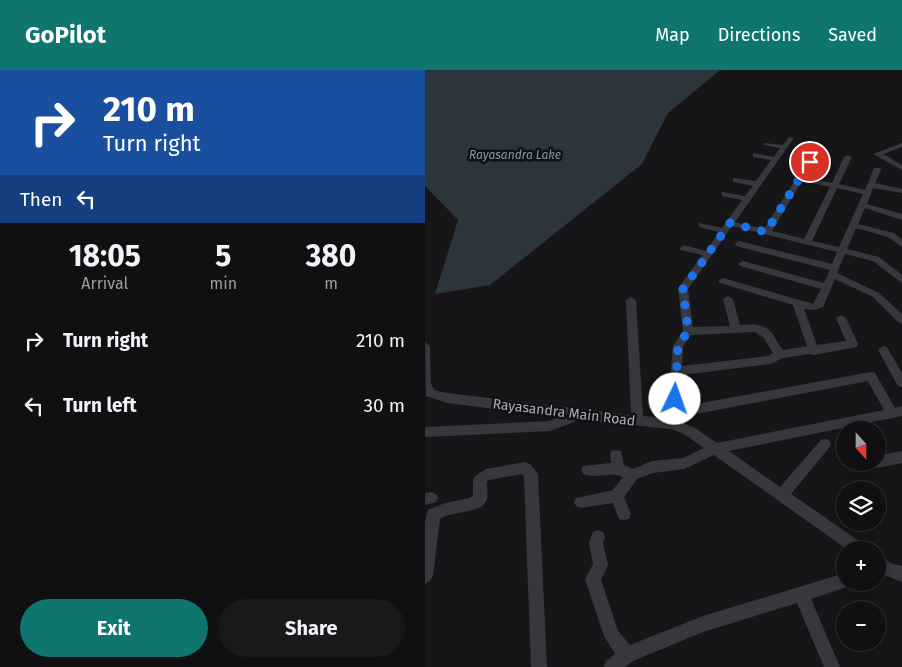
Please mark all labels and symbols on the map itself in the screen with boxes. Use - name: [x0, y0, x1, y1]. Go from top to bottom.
- pin: [789, 141, 831, 183]
- water label: Rayasandra Lake: [469, 148, 561, 162]
- position arrow: [648, 372, 700, 424]
- street label: Rayasandra Main Road: [492, 395, 636, 430]
- north arrow: [836, 421, 886, 471]

